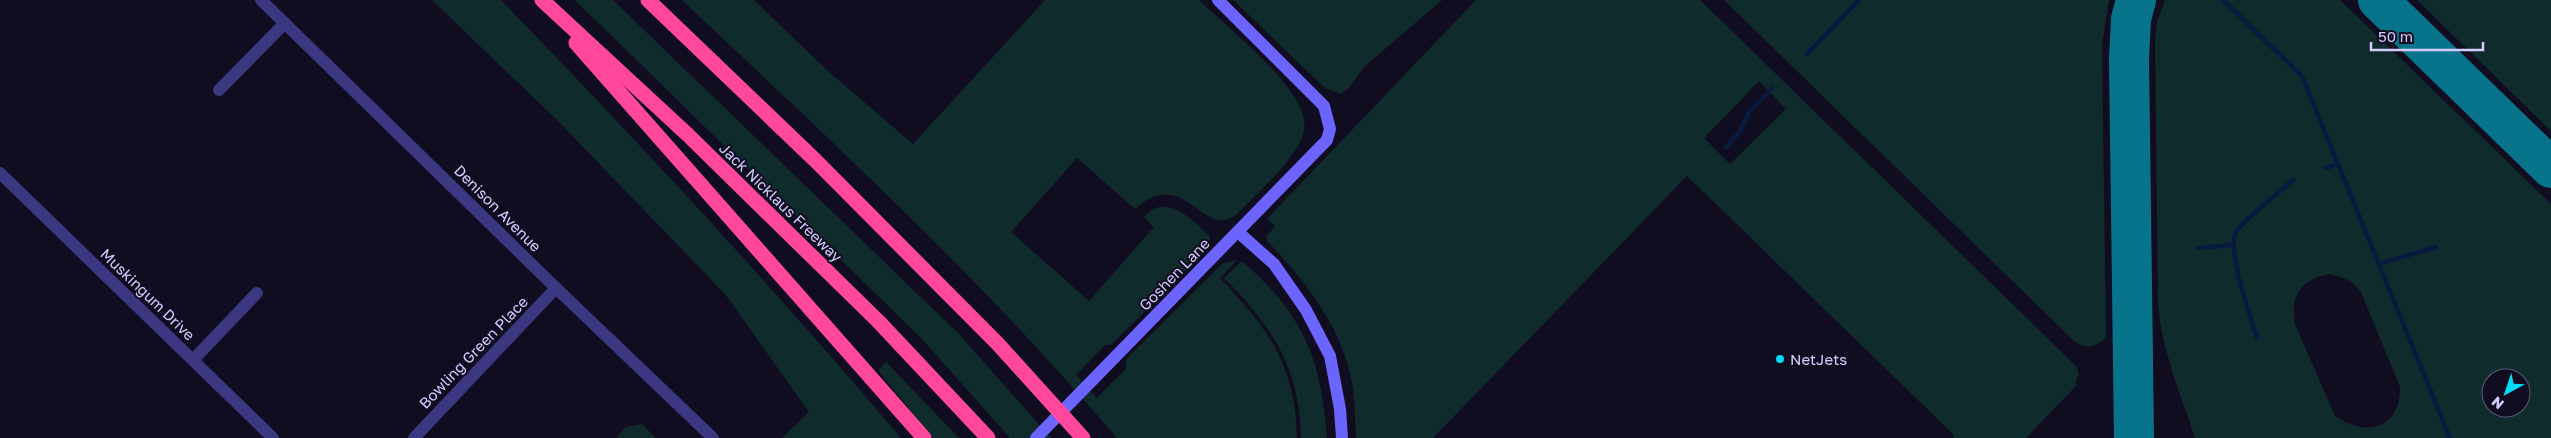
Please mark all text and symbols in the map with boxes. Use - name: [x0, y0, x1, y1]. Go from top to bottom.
- scale bar: [2371, 20, 2484, 52]
- text: 50 m: [2378, 27, 2413, 45]
- street label: Jack Nicklaus Freeway: [716, 139, 847, 266]
- street label: Denison Avenue: [451, 161, 545, 255]
- street label: Goshen Lane: [1135, 234, 1213, 314]
- street label: Muskingum Drive: [97, 244, 199, 344]
- street label: Bowling Green Place: [415, 292, 531, 412]
- place label: NetJets: [1790, 350, 1847, 368]
- marker: NetJets: [1774, 353, 1786, 365]
- north arrow: [2481, 368, 2531, 418]
- text: N: [2488, 393, 2507, 413]

